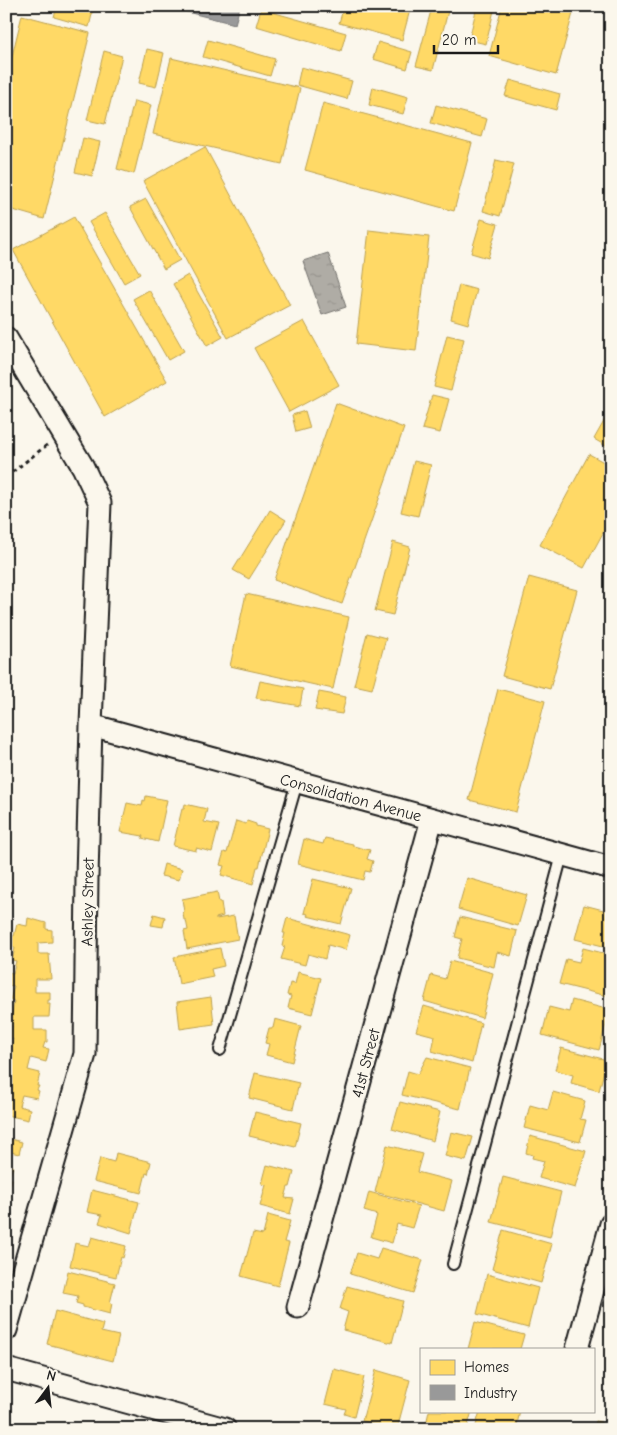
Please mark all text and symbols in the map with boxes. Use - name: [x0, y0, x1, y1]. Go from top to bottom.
- scale bar: [434, 22, 498, 54]
- text: 20 m: [442, 31, 476, 49]
- street label: Consolidation Avenue: [278, 770, 423, 826]
- street label: Ashley Street: [78, 857, 98, 946]
- street label: 41st Street: [348, 1026, 384, 1100]
- legend: [420, 1348, 594, 1412]
- text: Homes: [464, 1358, 509, 1376]
- north arrow: [22, 1362, 72, 1412]
- text: N: [45, 1367, 58, 1385]
- text: Industry: [464, 1384, 517, 1402]

